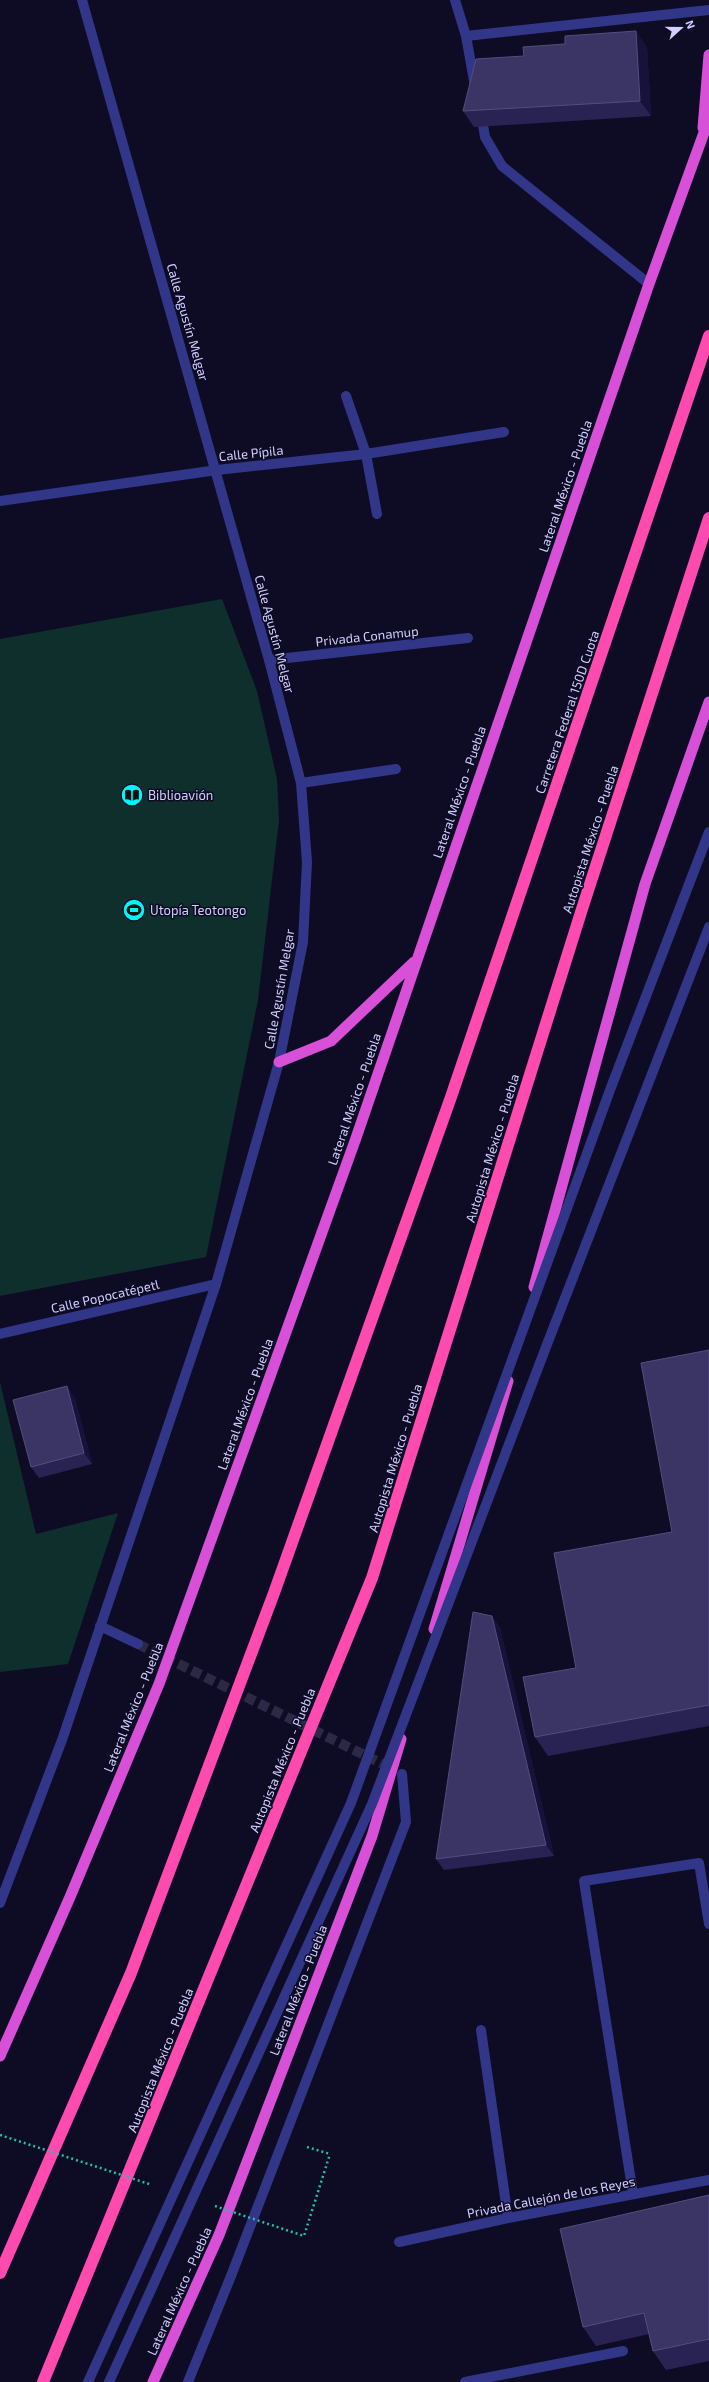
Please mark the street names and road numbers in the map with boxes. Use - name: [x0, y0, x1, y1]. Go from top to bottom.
- street label: Calle Agustín Melgar: [164, 261, 212, 383]
- street label: Lateral México - Puebla: [535, 418, 595, 554]
- street label: Calle Pípila: [218, 442, 284, 464]
- street label: Calle Agustín Melgar: [252, 573, 298, 695]
- street label: Privada Conamup: [315, 623, 419, 649]
- street label: Carretera Federal 150D Cuota: [531, 628, 603, 796]
- street label: Lateral México - Puebla: [429, 724, 489, 860]
- street label: Autopista México - Puebla: [559, 763, 621, 915]
- street label: Calle Agustín Melgar: [261, 928, 297, 1050]
- street label: Lateral México - Puebla: [324, 1031, 384, 1167]
- street label: Autopista México - Puebla: [462, 1072, 522, 1224]
- street label: Calle Popocatépetl: [49, 1276, 161, 1316]
- street label: Lateral México - Puebla: [214, 1336, 276, 1472]
- street label: Autopista México - Puebla: [365, 1382, 425, 1534]
- street label: Lateral México - Puebla: [100, 1640, 166, 1774]
- street label: Autopista México - Puebla: [246, 1685, 318, 1835]
- street label: Lateral México - Puebla: [266, 1922, 330, 2058]
- street label: Autopista México - Puebla: [124, 1985, 196, 2135]
- street label: Privada Callejón de los Reyes: [465, 2173, 637, 2221]
- street label: Lateral México - Puebla: [143, 2224, 215, 2358]

